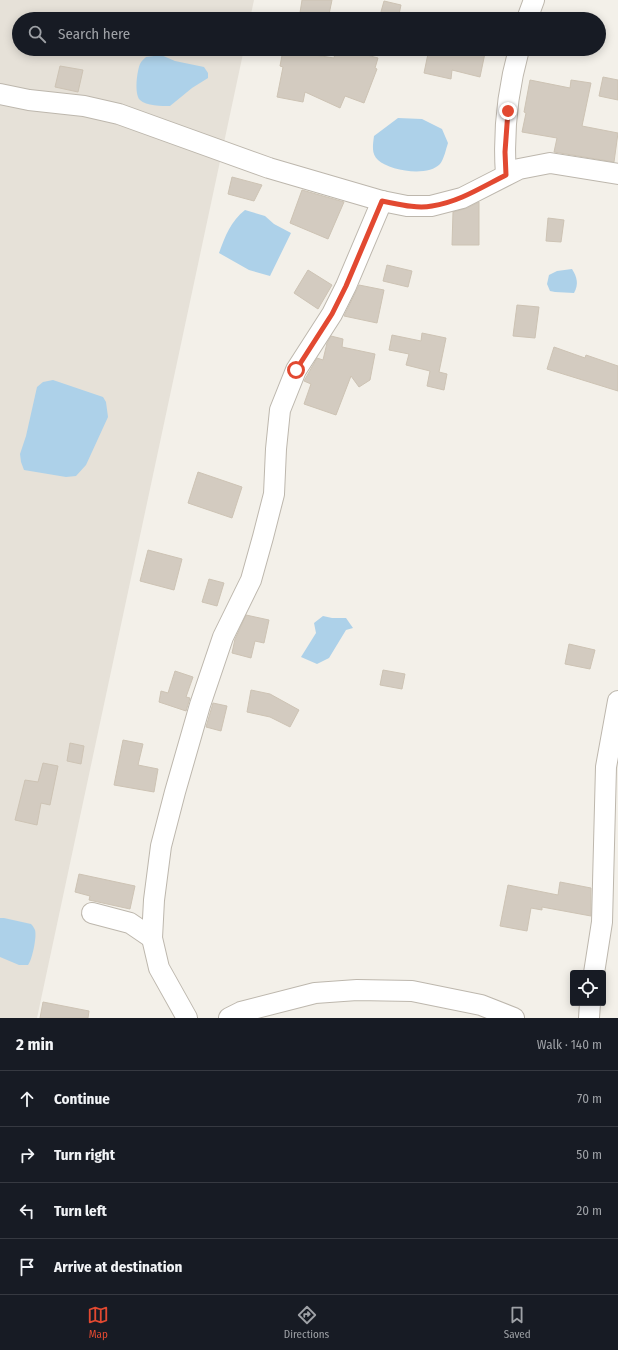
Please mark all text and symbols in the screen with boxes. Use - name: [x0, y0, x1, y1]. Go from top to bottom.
- search box: [12, 12, 606, 56]
- icon: search: [26, 23, 48, 45]
- text: Search here: [58, 25, 130, 43]
- route end: [499, 102, 517, 120]
- route start: [287, 361, 305, 379]
- map controls: [570, 970, 606, 1006]
- button: locate: [570, 970, 606, 1006]
- text: 2 min: [16, 1034, 54, 1055]
- text: Walk · 140 m: [537, 1037, 602, 1052]
- icon: ahead: [16, 1088, 38, 1110]
- text: Continue: [54, 1090, 110, 1108]
- text: 70 m: [577, 1091, 602, 1106]
- icon: right: [16, 1144, 38, 1166]
- text: Turn right: [54, 1146, 115, 1164]
- text: 50 m: [576, 1147, 602, 1162]
- icon: left: [16, 1200, 38, 1222]
- text: Turn left: [54, 1202, 107, 1220]
- text: 20 m: [576, 1203, 602, 1218]
- icon: arrive: [16, 1256, 38, 1278]
- text: Arrive at destination: [54, 1258, 182, 1276]
- tab: Map: [87, 1304, 109, 1341]
- tab: Directions: [284, 1304, 329, 1341]
- tab: Saved: [504, 1304, 531, 1341]

